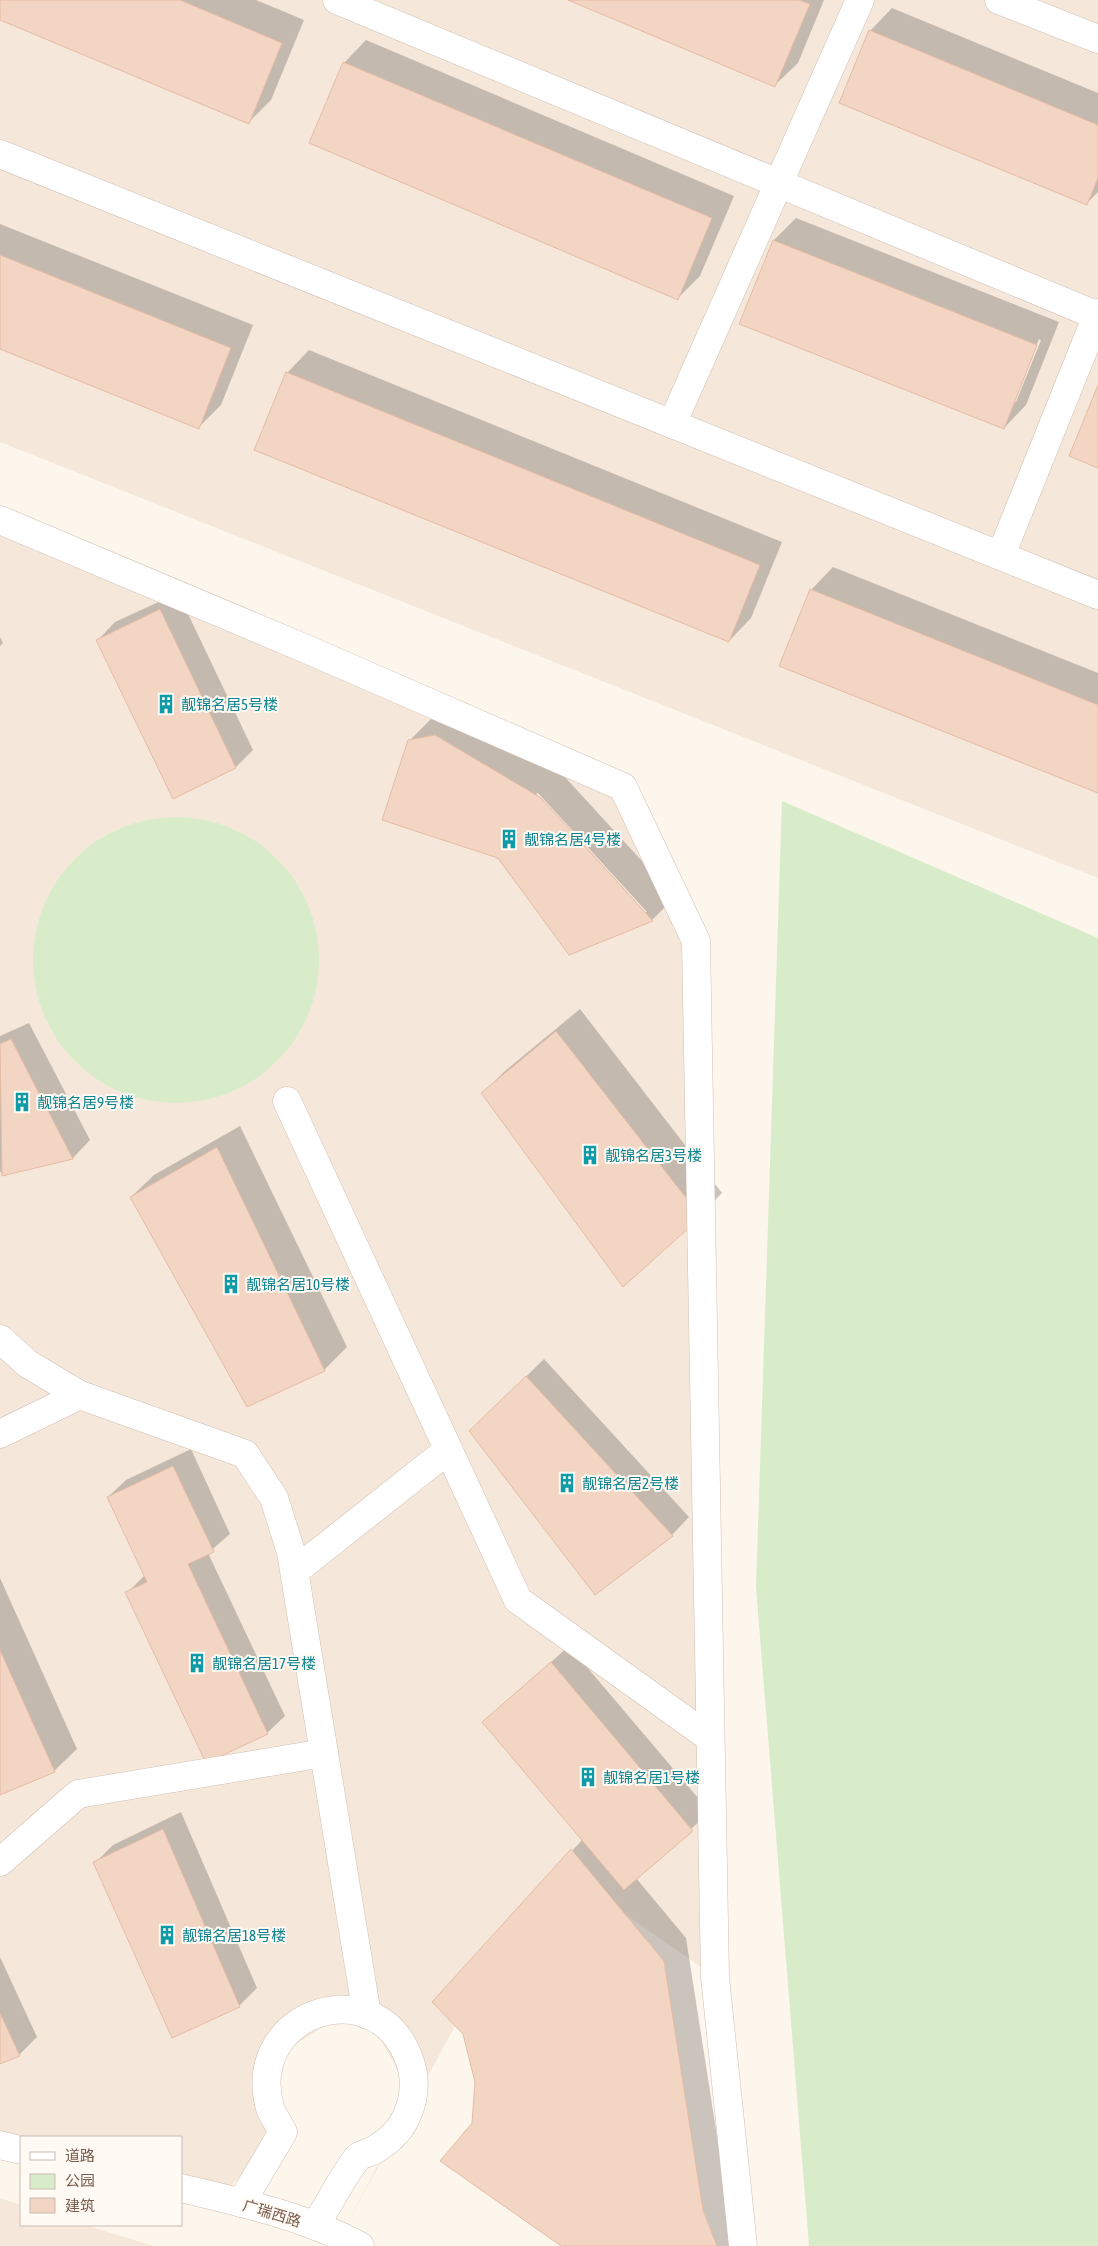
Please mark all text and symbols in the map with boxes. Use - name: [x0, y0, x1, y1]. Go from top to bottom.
- building icon: 靓锦名居5号楼: [155, 693, 177, 715]
- place label: 靓锦名居5号楼: [181, 696, 278, 713]
- building icon: 靓锦名居4号楼: [498, 828, 520, 850]
- place label: 靓锦名居4号楼: [524, 831, 621, 848]
- building icon: 靓锦名居9号楼: [11, 1091, 33, 1113]
- place label: 靓锦名居9号楼: [37, 1094, 134, 1111]
- building icon: 靓锦名居3号楼: [579, 1144, 601, 1166]
- place label: 靓锦名居3号楼: [605, 1147, 702, 1164]
- building icon: 靓锦名居10号楼: [220, 1273, 242, 1295]
- place label: 靓锦名居10号楼: [246, 1276, 350, 1293]
- building icon: 靓锦名居2号楼: [556, 1472, 578, 1494]
- place label: 靓锦名居2号楼: [582, 1475, 679, 1492]
- building icon: 靓锦名居17号楼: [186, 1652, 208, 1674]
- place label: 靓锦名居17号楼: [212, 1655, 316, 1672]
- building icon: 靓锦名居1号楼: [577, 1766, 599, 1788]
- place label: 靓锦名居1号楼: [603, 1769, 700, 1786]
- building icon: 靓锦名居18号楼: [156, 1924, 178, 1946]
- place label: 靓锦名居18号楼: [182, 1927, 286, 1944]
- legend: [20, 2136, 182, 2226]
- text: 道路: [65, 2147, 95, 2164]
- text: 公园: [65, 2172, 95, 2189]
- street label: 广瑞西路: [241, 2196, 303, 2230]
- text: 建筑: [65, 2197, 95, 2214]

